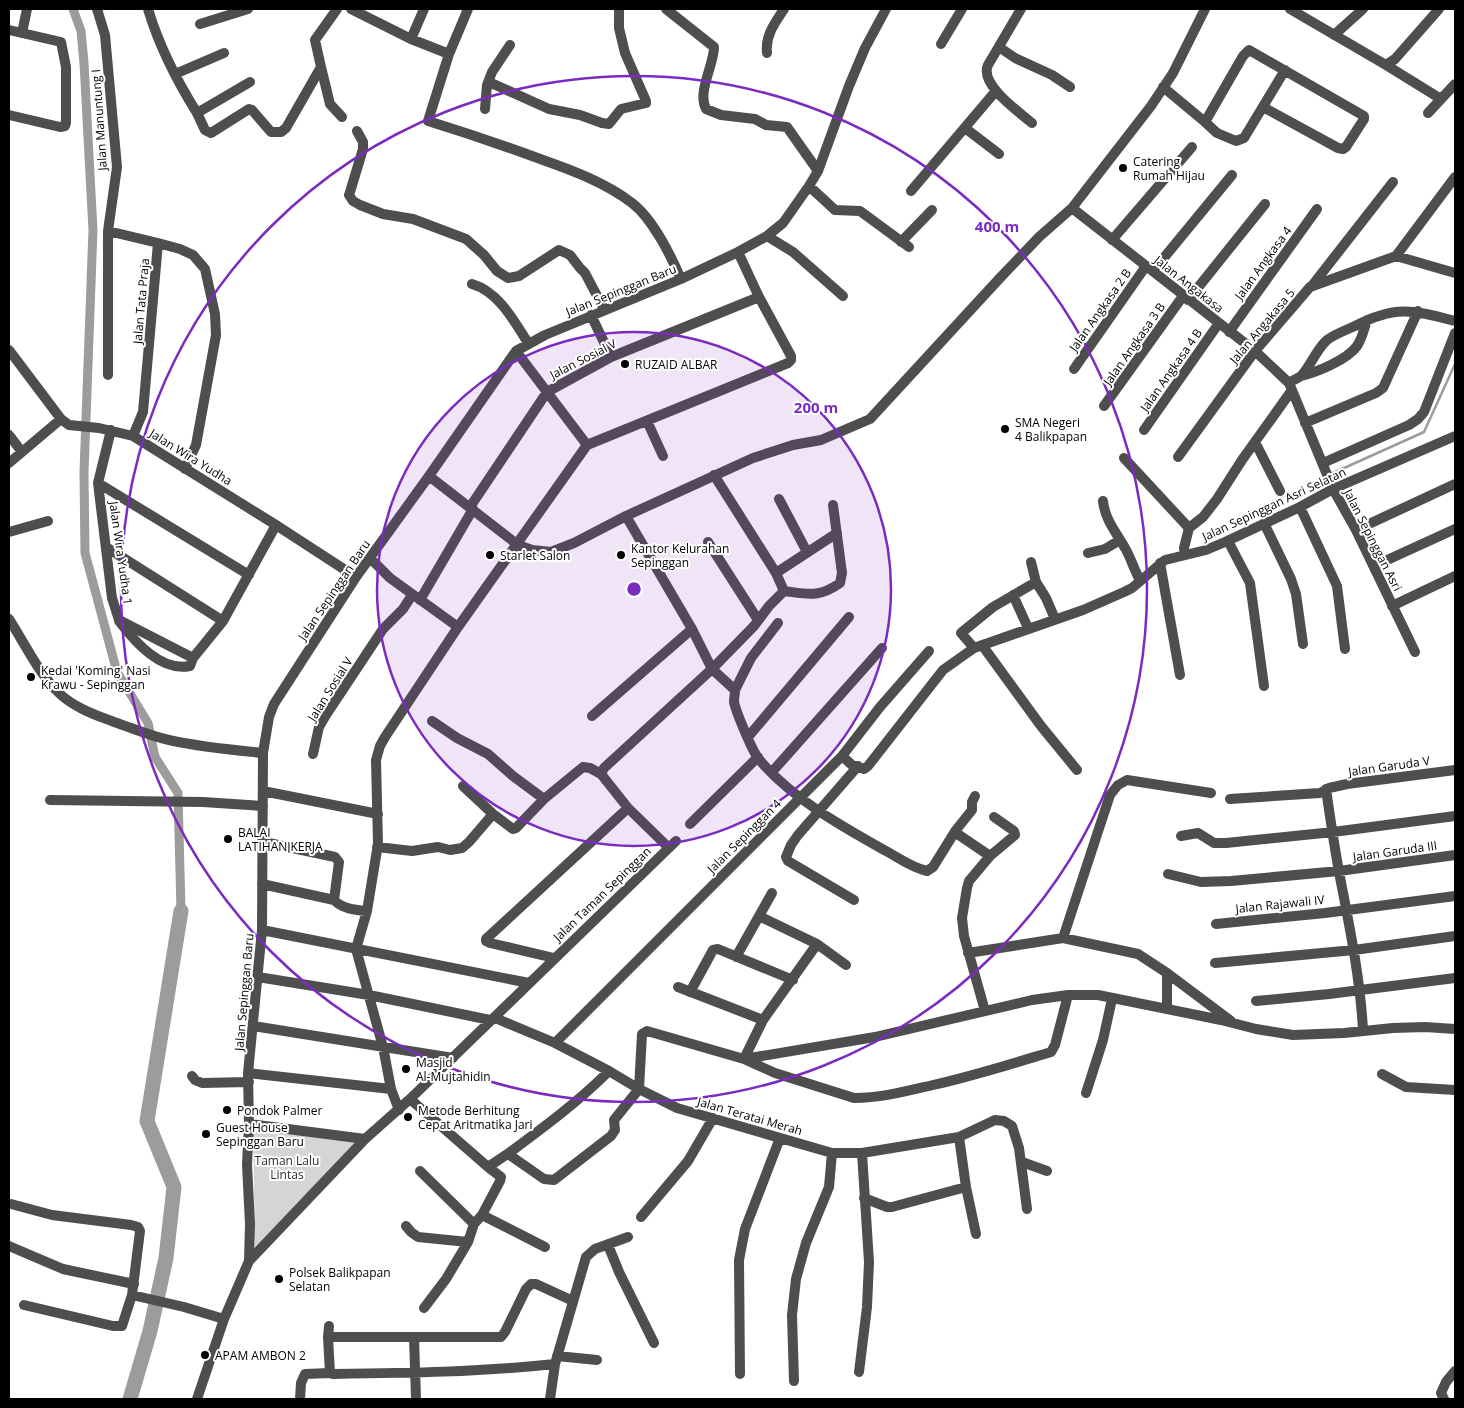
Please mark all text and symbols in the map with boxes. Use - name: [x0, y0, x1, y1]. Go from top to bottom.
- street label: Jalan Manuntung I: [87, 69, 111, 172]
- place label: Catering Rumah Hijau: [1133, 153, 1205, 184]
- marker: Catering Rumah Hijau: [1117, 162, 1129, 174]
- text: 400 m: [975, 216, 1019, 236]
- street label: Jalan Angkasa 4: [1230, 223, 1295, 304]
- street label: Jalan Angakasa: [1150, 251, 1227, 316]
- street label: Jalan Tata Praja: [129, 257, 153, 346]
- street label: Jalan Sepinggan Baru: [562, 260, 679, 320]
- street label: Jalan Angkasa 2 B: [1064, 265, 1135, 356]
- street label: Jalan Angakasa 5: [1225, 285, 1299, 368]
- street label: Jalan Angkasa 3 B: [1098, 299, 1169, 390]
- street label: Jalan Angkasa 4 B: [1135, 325, 1206, 416]
- street label: Jalan Sosial V: [546, 335, 620, 384]
- place label: RUZAID ALBAR: [635, 356, 718, 373]
- marker: RUZAID ALBAR: [619, 358, 631, 370]
- text: 200 m: [794, 397, 838, 417]
- place label: SMA Negeri 4 Balikpapan: [1015, 414, 1087, 445]
- marker: SMA Negeri 4 Balikpapan: [999, 423, 1011, 435]
- street label: Jalan Wira Yudha: [146, 424, 235, 489]
- street label: Jalan Sepinggan Asri Selatan: [1198, 463, 1349, 545]
- street label: Jalan Sepinggan Asri: [1339, 485, 1406, 594]
- street label: Jalan Wira Yudha 1: [105, 499, 137, 606]
- street label: Jalan Sepinggan Baru: [293, 536, 374, 644]
- place label: Kantor Kelurahan Sepinggan: [631, 540, 729, 571]
- place label: Starlet Salon: [500, 547, 570, 564]
- marker: Starlet Salon: [484, 549, 496, 561]
- marker: Kantor Kelurahan Sepinggan: [615, 549, 627, 561]
- centre of rings: [625, 580, 643, 598]
- street label: Jalan Sosial V: [303, 653, 357, 725]
- place label: Kedai 'Koming' Nasi Krawu - Sepinggan: [41, 662, 151, 693]
- marker: Kedai 'Koming' Nasi Krawu - Sepinggan: [25, 671, 37, 683]
- street label: Jalan Garuda V: [1346, 752, 1432, 780]
- street label: Jalan Sepinggan 4: [703, 795, 785, 877]
- place label: BALAI LATIHAN KERJA: [238, 824, 323, 855]
- marker: BALAI LATIHAN KERJA: [222, 833, 234, 845]
- street label: Jalan Garuda III: [1351, 837, 1438, 865]
- street label: Jalan Taman Sepinggan: [549, 843, 655, 946]
- street label: Jalan Rajawali IV: [1234, 891, 1326, 917]
- street label: Jalan Sepinggan Baru: [230, 932, 258, 1053]
- place label: Masjid Al-Mujtahidin: [416, 1054, 491, 1085]
- marker: Masjid Al-Mujtahidin: [400, 1063, 412, 1075]
- street label: Jalan Teratai Merah: [695, 1093, 805, 1139]
- place label: Pondok Palmer: [237, 1102, 323, 1119]
- place label: Metode Berhitung Cepat Aritmatika Jari: [418, 1102, 533, 1133]
- marker: Pondok Palmer: [221, 1104, 233, 1116]
- marker: Metode Berhitung Cepat Aritmatika Jari: [402, 1111, 414, 1123]
- place label: Guest House Sepinggan Baru: [216, 1119, 304, 1150]
- marker: Guest House Sepinggan Baru: [200, 1128, 212, 1140]
- park label: Taman Lalu Lintas: [255, 1152, 319, 1183]
- place label: Polsek Balikpapan Selatan: [289, 1264, 391, 1295]
- marker: Polsek Balikpapan Selatan: [273, 1273, 285, 1285]
- place label: APAM AMBON 2: [215, 1347, 306, 1364]
- marker: APAM AMBON 2: [199, 1349, 211, 1361]

